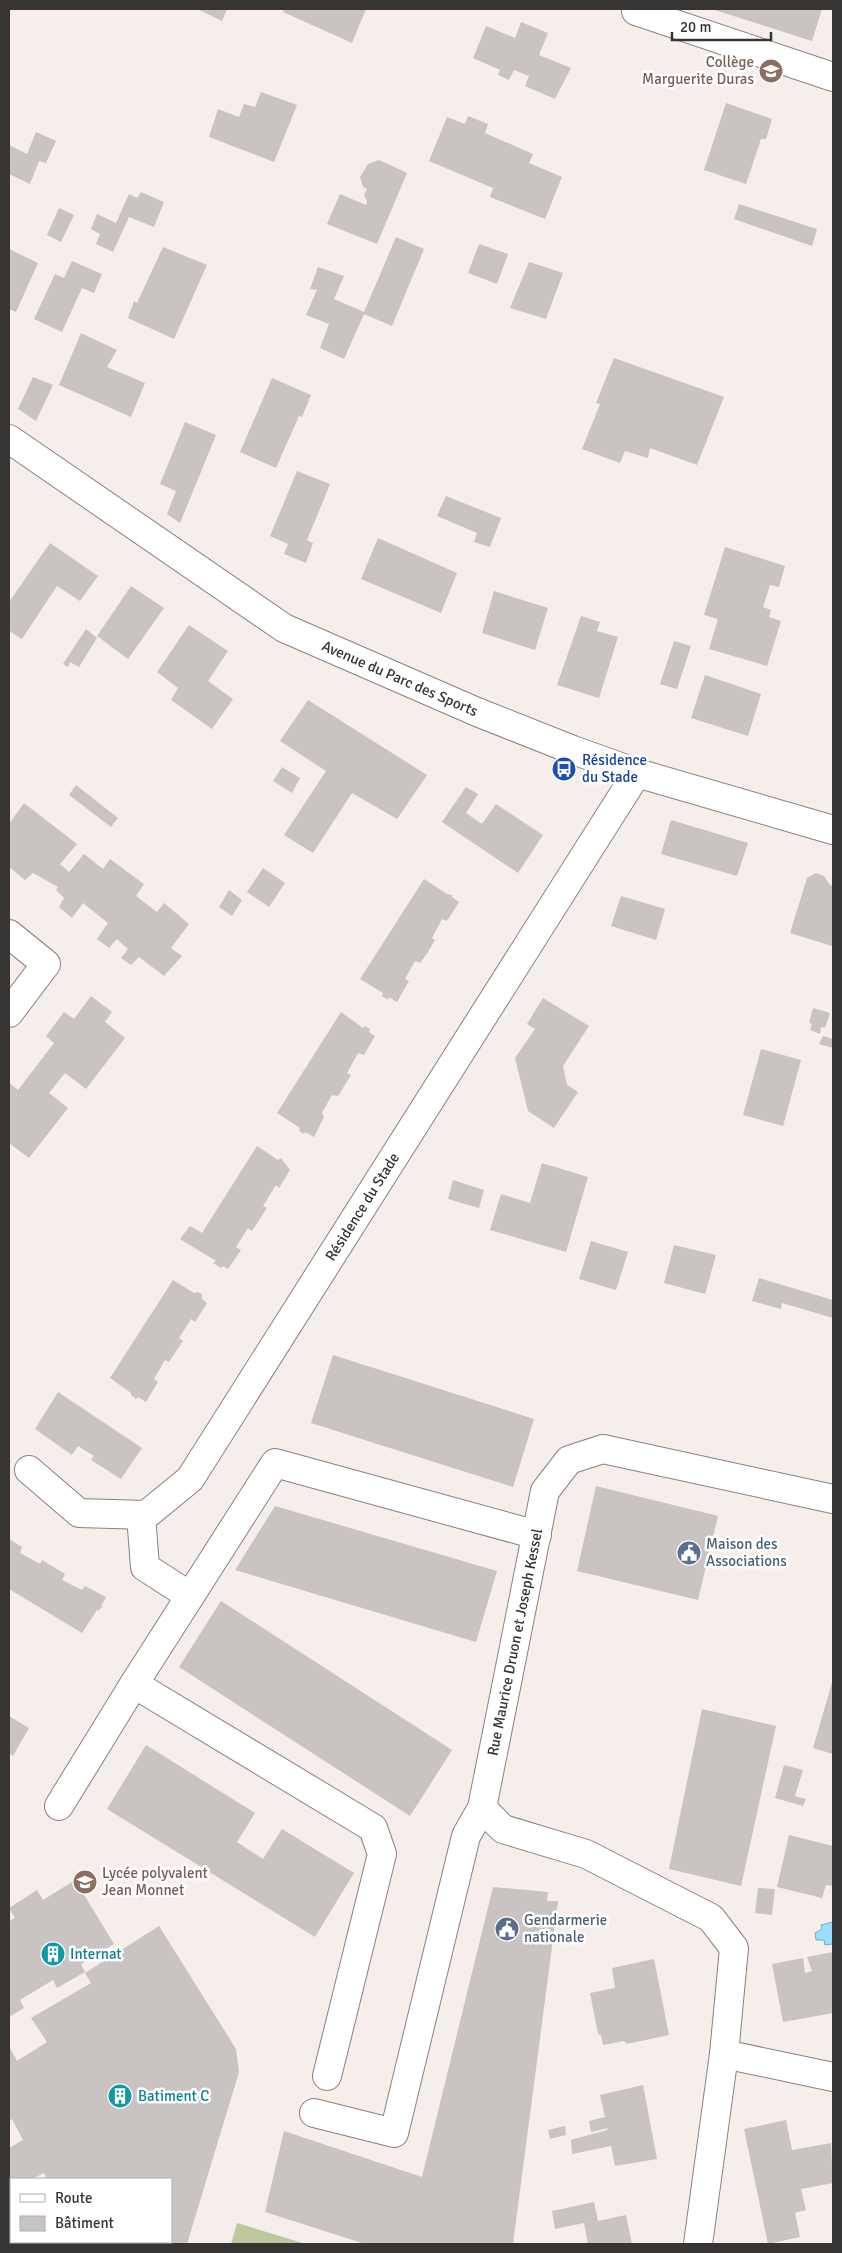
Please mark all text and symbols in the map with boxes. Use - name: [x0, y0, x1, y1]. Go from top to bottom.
- scale bar: [672, 10, 771, 42]
- text: 20 m: [680, 18, 711, 36]
- place label: Collège Marguerite Duras: [642, 53, 754, 88]
- school or university icon: Collège Marguerite Duras: [758, 58, 784, 84]
- street label: Avenue du Parc des Sports: [319, 637, 481, 720]
- place label: Résidence du Stade: [582, 751, 647, 786]
- bus stop icon: Résidence du Stade: [551, 756, 577, 782]
- street label: Résidence du Stade: [321, 1149, 403, 1264]
- street label: Rue Maurice Druon et Joseph Kessel: [484, 1527, 546, 1757]
- place label: Maison des Associations: [706, 1535, 787, 1570]
- public building icon: Maison des Associations: [676, 1540, 702, 1566]
- place label: Lycée polyvalent Jean Monnet: [102, 1864, 208, 1899]
- school or university icon: Lycée polyvalent Jean Monnet: [72, 1869, 98, 1895]
- place label: Gendarmerie nationale: [524, 1911, 607, 1946]
- public building icon: Gendarmerie nationale: [494, 1916, 520, 1942]
- building icon: Internat: [40, 1941, 66, 1967]
- place label: Internat: [70, 1945, 122, 1963]
- building icon: Batiment C: [107, 2083, 133, 2109]
- place label: Batiment C: [138, 2087, 209, 2105]
- legend: [10, 2178, 172, 2243]
- text: Route: [55, 2189, 92, 2207]
- text: Bâtiment: [55, 2214, 114, 2232]

